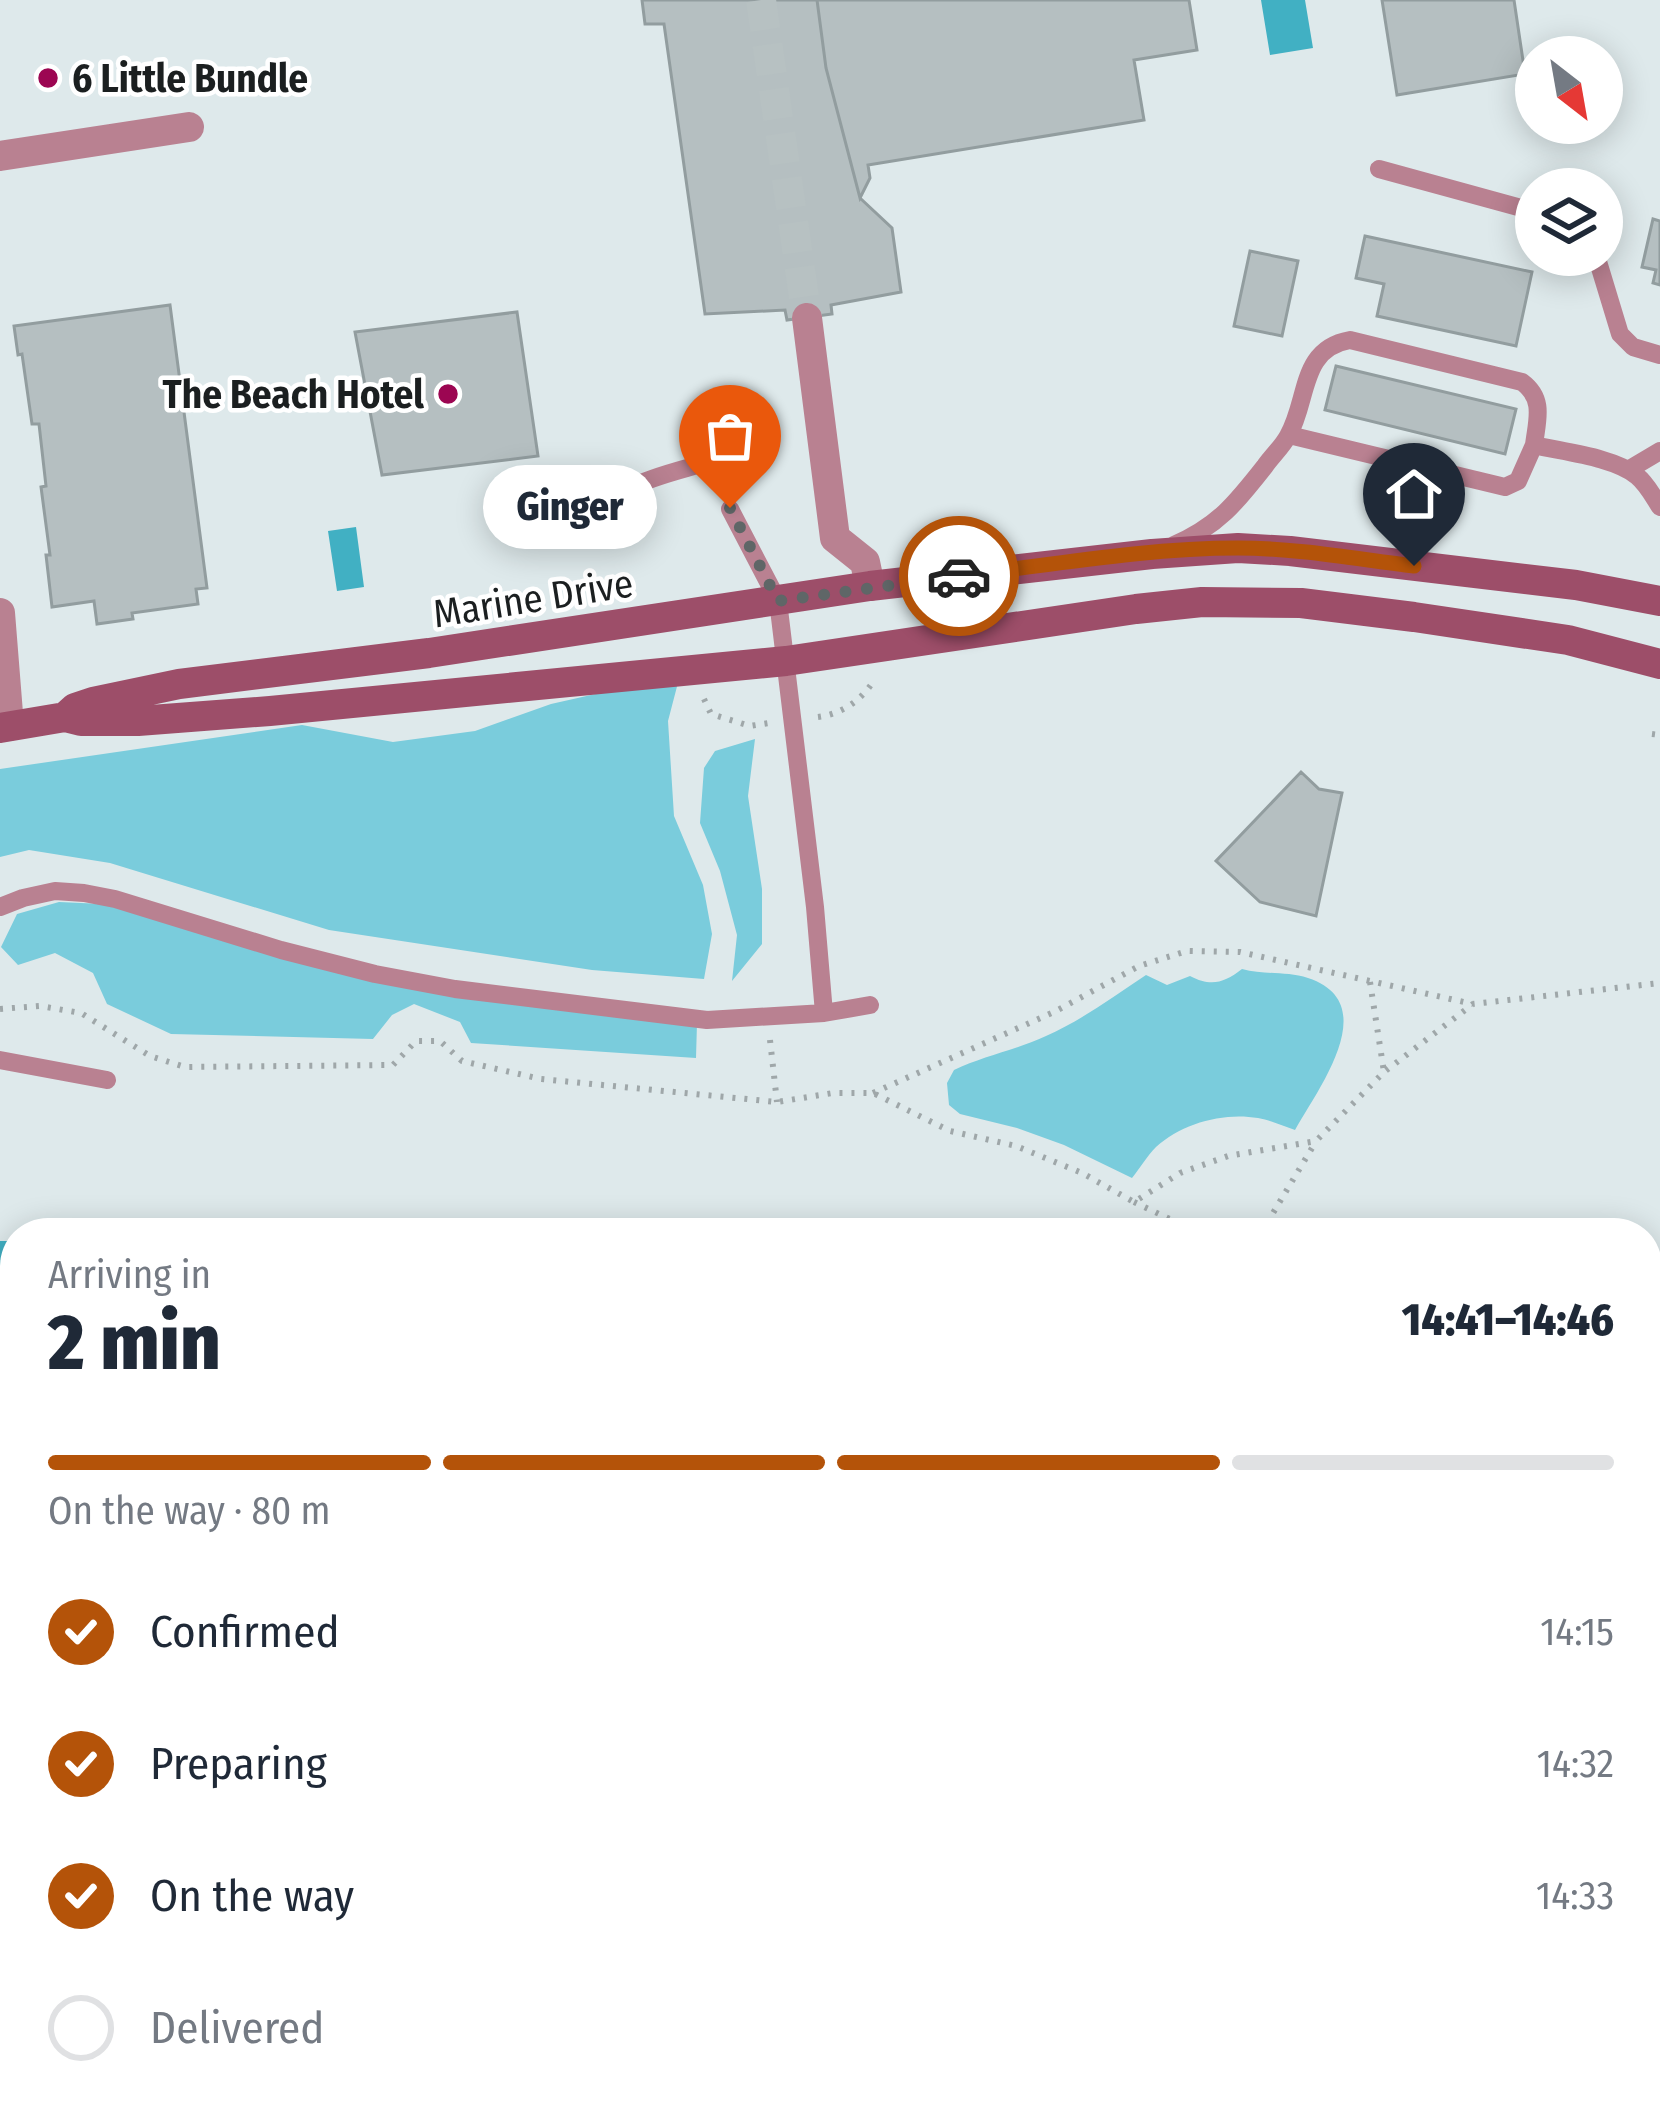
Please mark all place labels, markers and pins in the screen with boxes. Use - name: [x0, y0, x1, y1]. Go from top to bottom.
- place label: 6 Little Bundle: [72, 56, 308, 102]
- marker: 6 Little Bundle: [35, 65, 61, 91]
- place label: The Beach Hotel: [163, 372, 424, 418]
- marker: The Beach Hotel: [435, 381, 461, 407]
- pin: [679, 385, 781, 508]
- pin: [1363, 443, 1465, 566]
- callout: Ginger: [484, 466, 658, 550]

